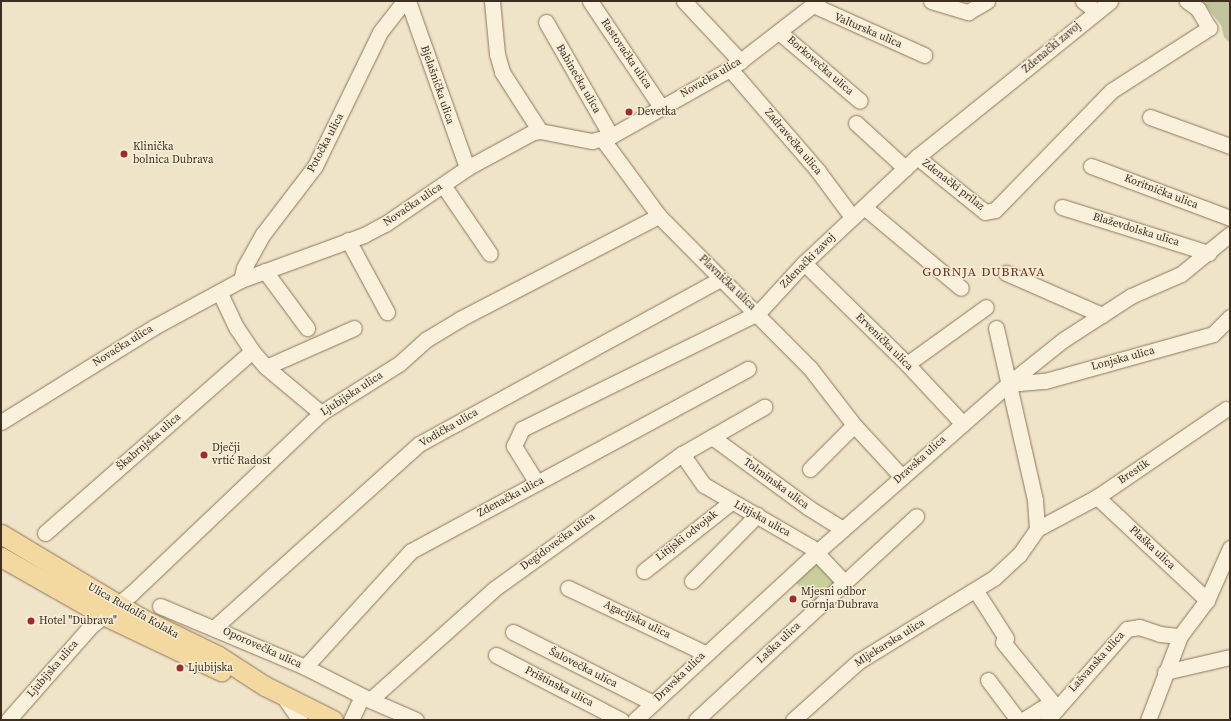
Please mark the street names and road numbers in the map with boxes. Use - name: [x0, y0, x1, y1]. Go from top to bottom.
- street label: Valturska ulica: [832, 11, 904, 51]
- street label: Rastovačka ulica: [598, 17, 654, 91]
- street label: Zdenački zavoj: [1020, 20, 1084, 76]
- street label: Borkovečka ulica: [784, 34, 856, 98]
- street label: Babinečka ulica: [553, 42, 603, 116]
- street label: Bjelašnička ulica: [417, 44, 457, 126]
- street label: Novačka ulica: [678, 55, 744, 101]
- street label: Zadravečka ulica: [762, 106, 824, 178]
- street label: Potočka ulica: [305, 111, 347, 175]
- street label: Zdenački prilaz: [919, 157, 987, 213]
- street label: Koritnička ulica: [1122, 172, 1200, 212]
- street label: Novačka ulica: [381, 180, 445, 230]
- street label: Blaževdolska ulica: [1091, 211, 1181, 249]
- street label: Zdenački zavoj: [778, 231, 838, 291]
- street label: Plavnička ulica: [696, 253, 758, 313]
- street label: Ervenička ulica: [853, 311, 915, 373]
- street label: Novačka ulica: [91, 322, 155, 370]
- street label: Lonjska ulica: [1090, 344, 1156, 374]
- street label: Ljubijska ulica: [318, 369, 386, 419]
- street label: Vodička ulica: [417, 406, 481, 450]
- street label: Škabrnjska ulica: [114, 411, 184, 473]
- street label: Dravska ulica: [891, 433, 949, 487]
- street label: Tolminska ulica: [741, 456, 811, 512]
- street label: Brestik: [1116, 457, 1152, 487]
- street label: Zdenačka ulica: [475, 474, 547, 520]
- street label: Litijska ulica: [731, 498, 793, 540]
- street label: Litijski odvojak: [654, 508, 720, 564]
- street label: Degidovečka ulica: [518, 511, 598, 573]
- street label: Plaška ulica: [1126, 523, 1178, 573]
- street label: Ulica Rudolfa Kolaka: [85, 580, 181, 642]
- street label: Agacijska ulica: [601, 598, 673, 642]
- street label: Mljekarska ulica: [852, 616, 928, 670]
- street label: Laška ulica: [754, 619, 804, 667]
- street label: Oporovečka ulica: [220, 625, 304, 671]
- street label: Lašvanska ulica: [1066, 629, 1128, 695]
- street label: Ljubijska ulica: [25, 638, 81, 700]
- street label: Šalovečka ulica: [547, 645, 619, 691]
- street label: Dravska ulica: [652, 649, 708, 705]
- street label: Prištinska ulica: [522, 664, 596, 710]

